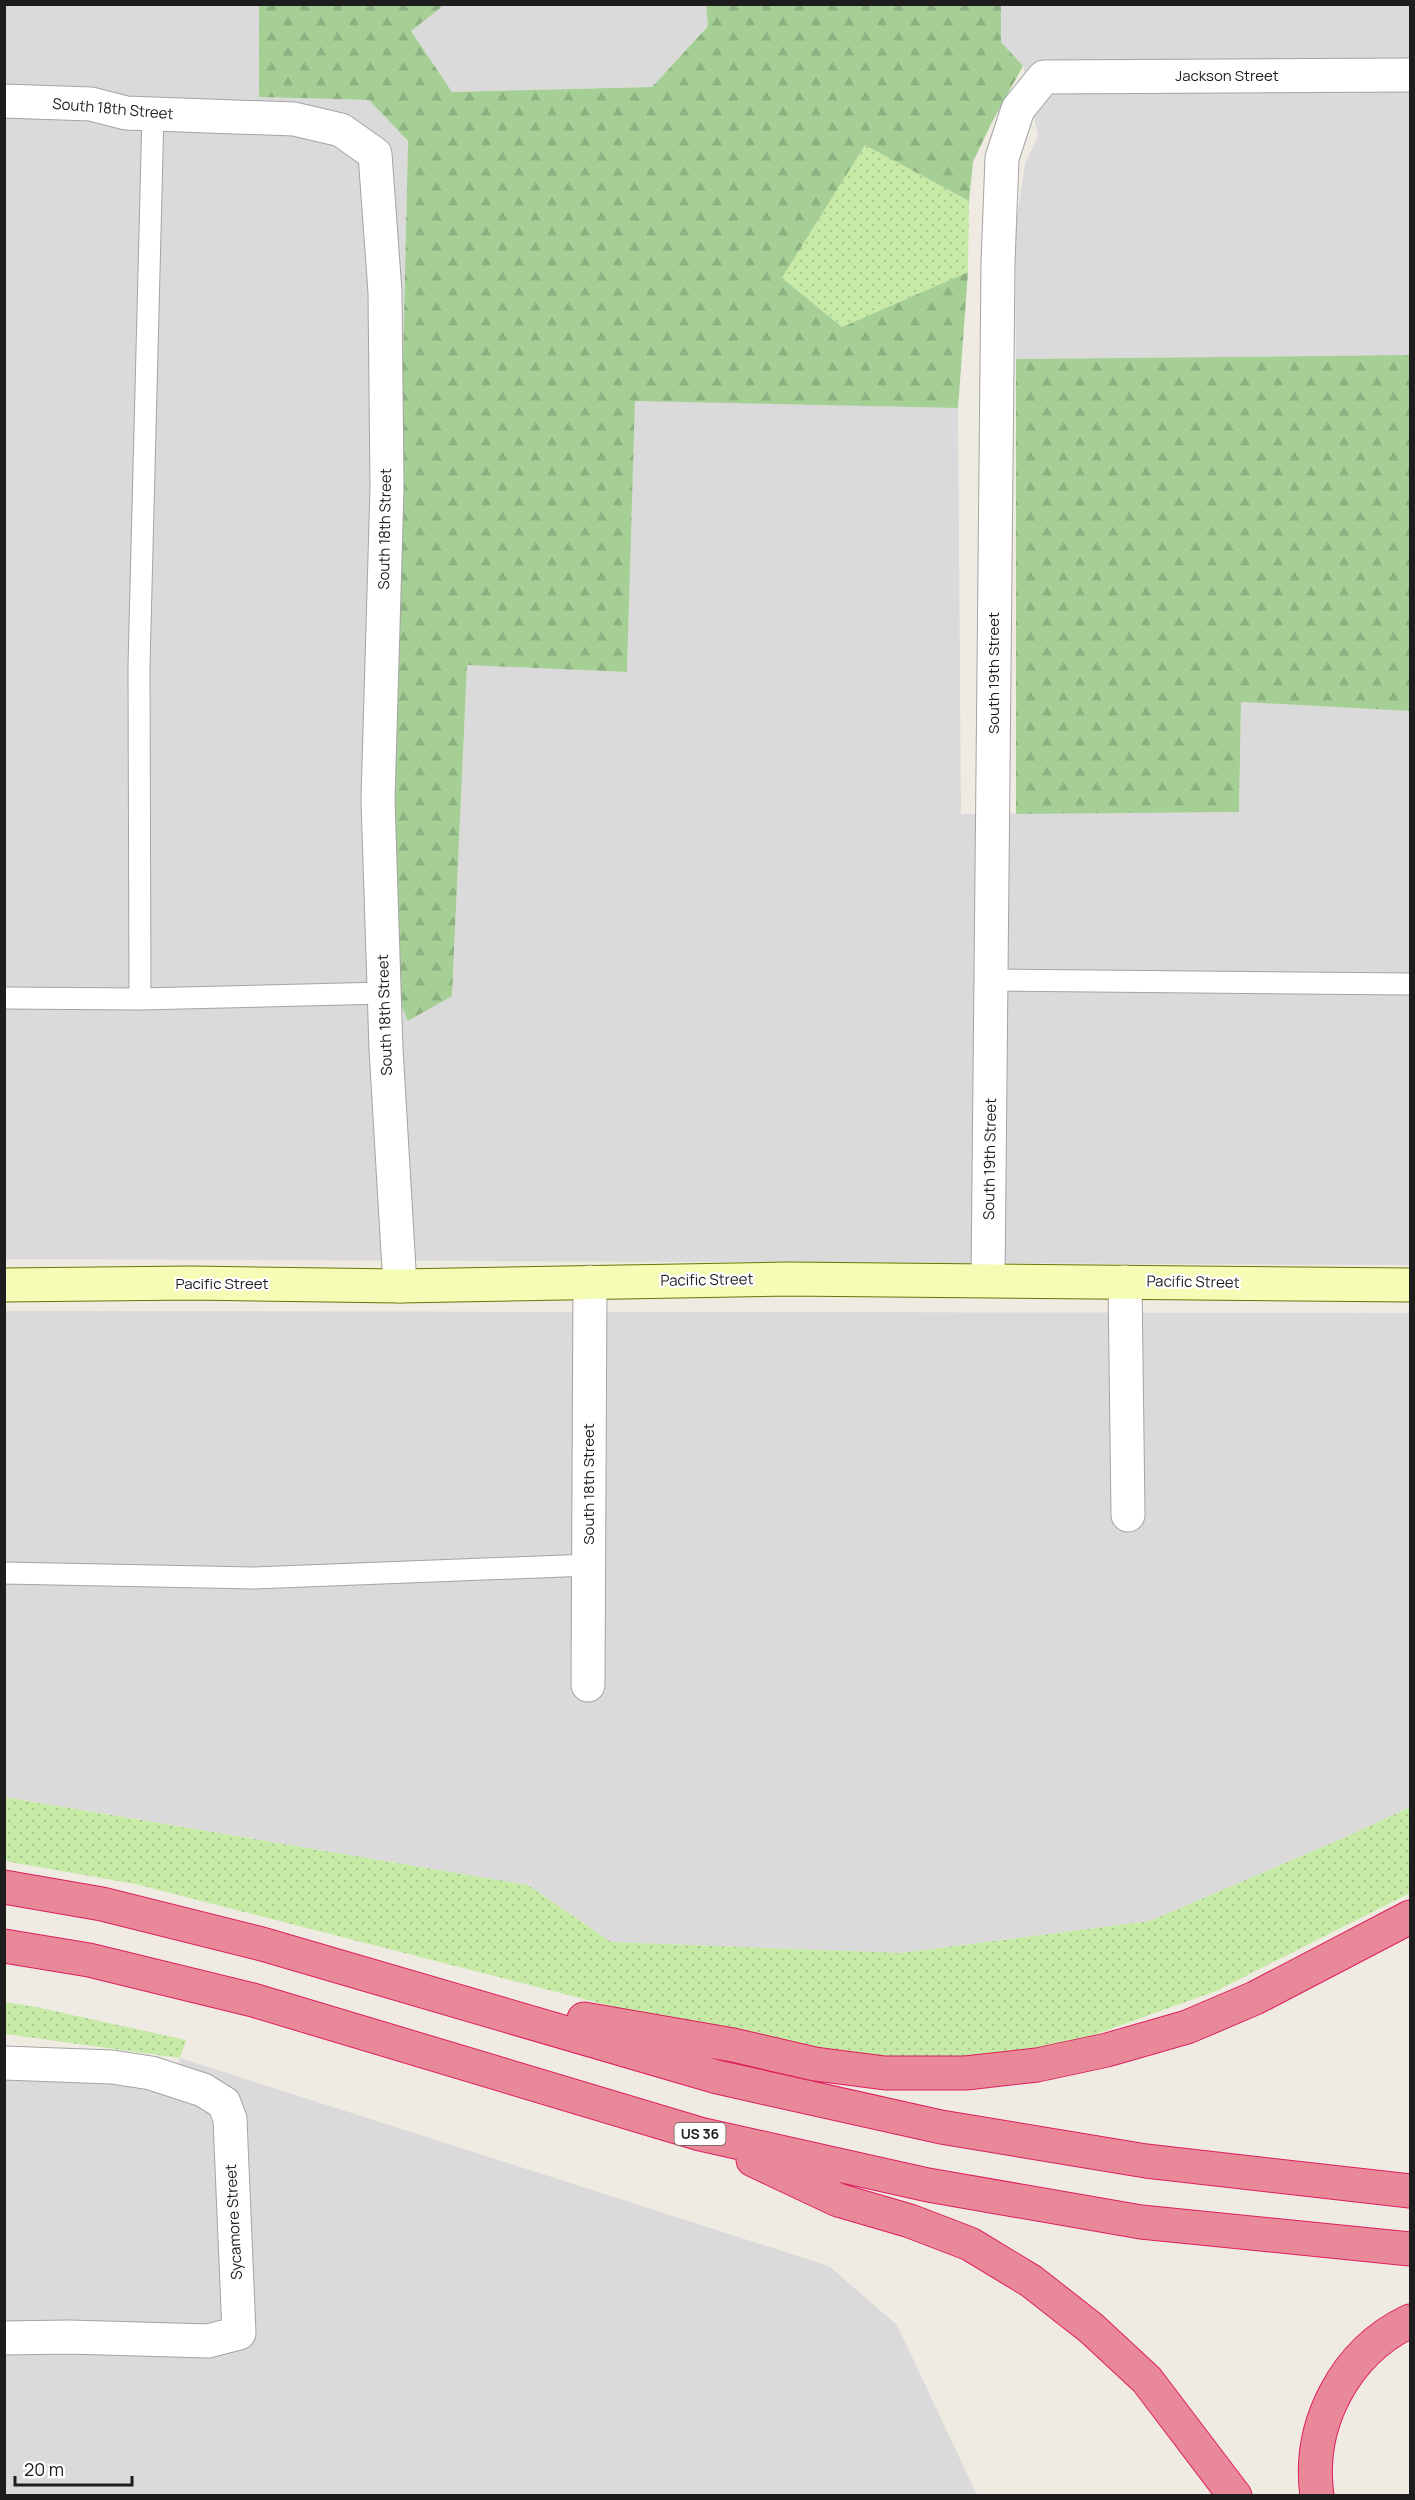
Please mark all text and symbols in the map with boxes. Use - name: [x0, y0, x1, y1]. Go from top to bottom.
- street label: Jackson Street: [1175, 65, 1279, 86]
- street label: South 18th Street: [52, 93, 174, 124]
- street label: South 18th Street: [373, 468, 396, 590]
- street label: South 19th Street: [983, 612, 1004, 734]
- street label: South 18th Street: [372, 954, 397, 1076]
- street label: South 19th Street: [978, 1098, 1001, 1220]
- street label: Pacific Street: [660, 1268, 754, 1291]
- street label: Pacific Street: [1146, 1270, 1240, 1293]
- street label: Pacific Street: [175, 1273, 269, 1294]
- street label: South 18th Street: [578, 1423, 599, 1545]
- road number: US 36: [674, 2123, 726, 2145]
- street label: Sycamore Street: [220, 2164, 247, 2280]
- scale bar: [15, 2449, 132, 2487]
- text: 20 m: [24, 2457, 64, 2481]

